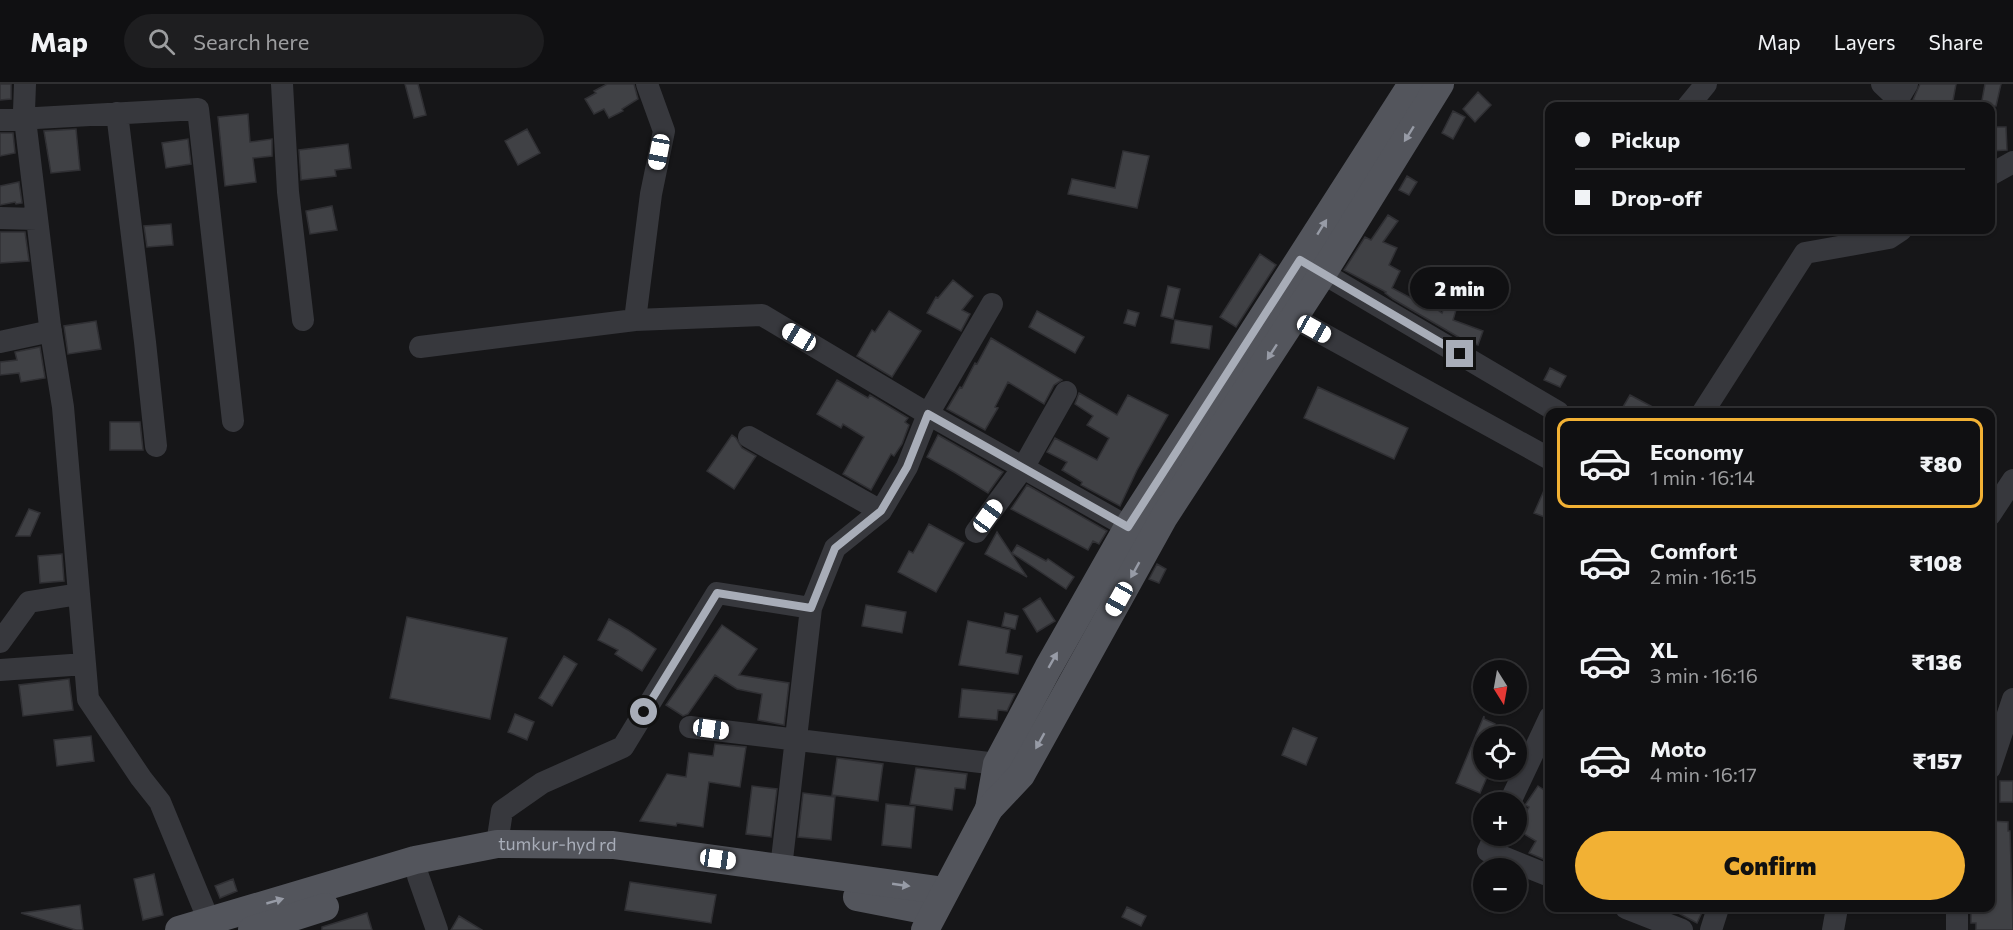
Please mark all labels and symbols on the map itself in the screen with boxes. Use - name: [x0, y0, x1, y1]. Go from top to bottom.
- one-way arrow: [1404, 126, 1415, 142]
- car: [647, 133, 671, 171]
- one-way arrow: [1316, 219, 1327, 235]
- callout: 2 min: [1410, 267, 1510, 309]
- car: [1294, 312, 1334, 346]
- car: [779, 320, 819, 354]
- route end: [1446, 340, 1473, 367]
- one-way arrow: [1266, 344, 1277, 360]
- car: [970, 496, 1006, 536]
- one-way arrow: [1130, 562, 1140, 579]
- car: [1102, 579, 1136, 619]
- one-way arrow: [1047, 651, 1057, 668]
- north arrow: [1473, 660, 1527, 714]
- route start: [630, 698, 657, 725]
- car: [692, 718, 730, 740]
- one-way arrow: [1035, 733, 1045, 750]
- street label: tumkur-hyd rd: [498, 832, 616, 855]
- car: [699, 848, 737, 870]
- one-way arrow: [891, 880, 910, 889]
- one-way arrow: [266, 896, 284, 905]

